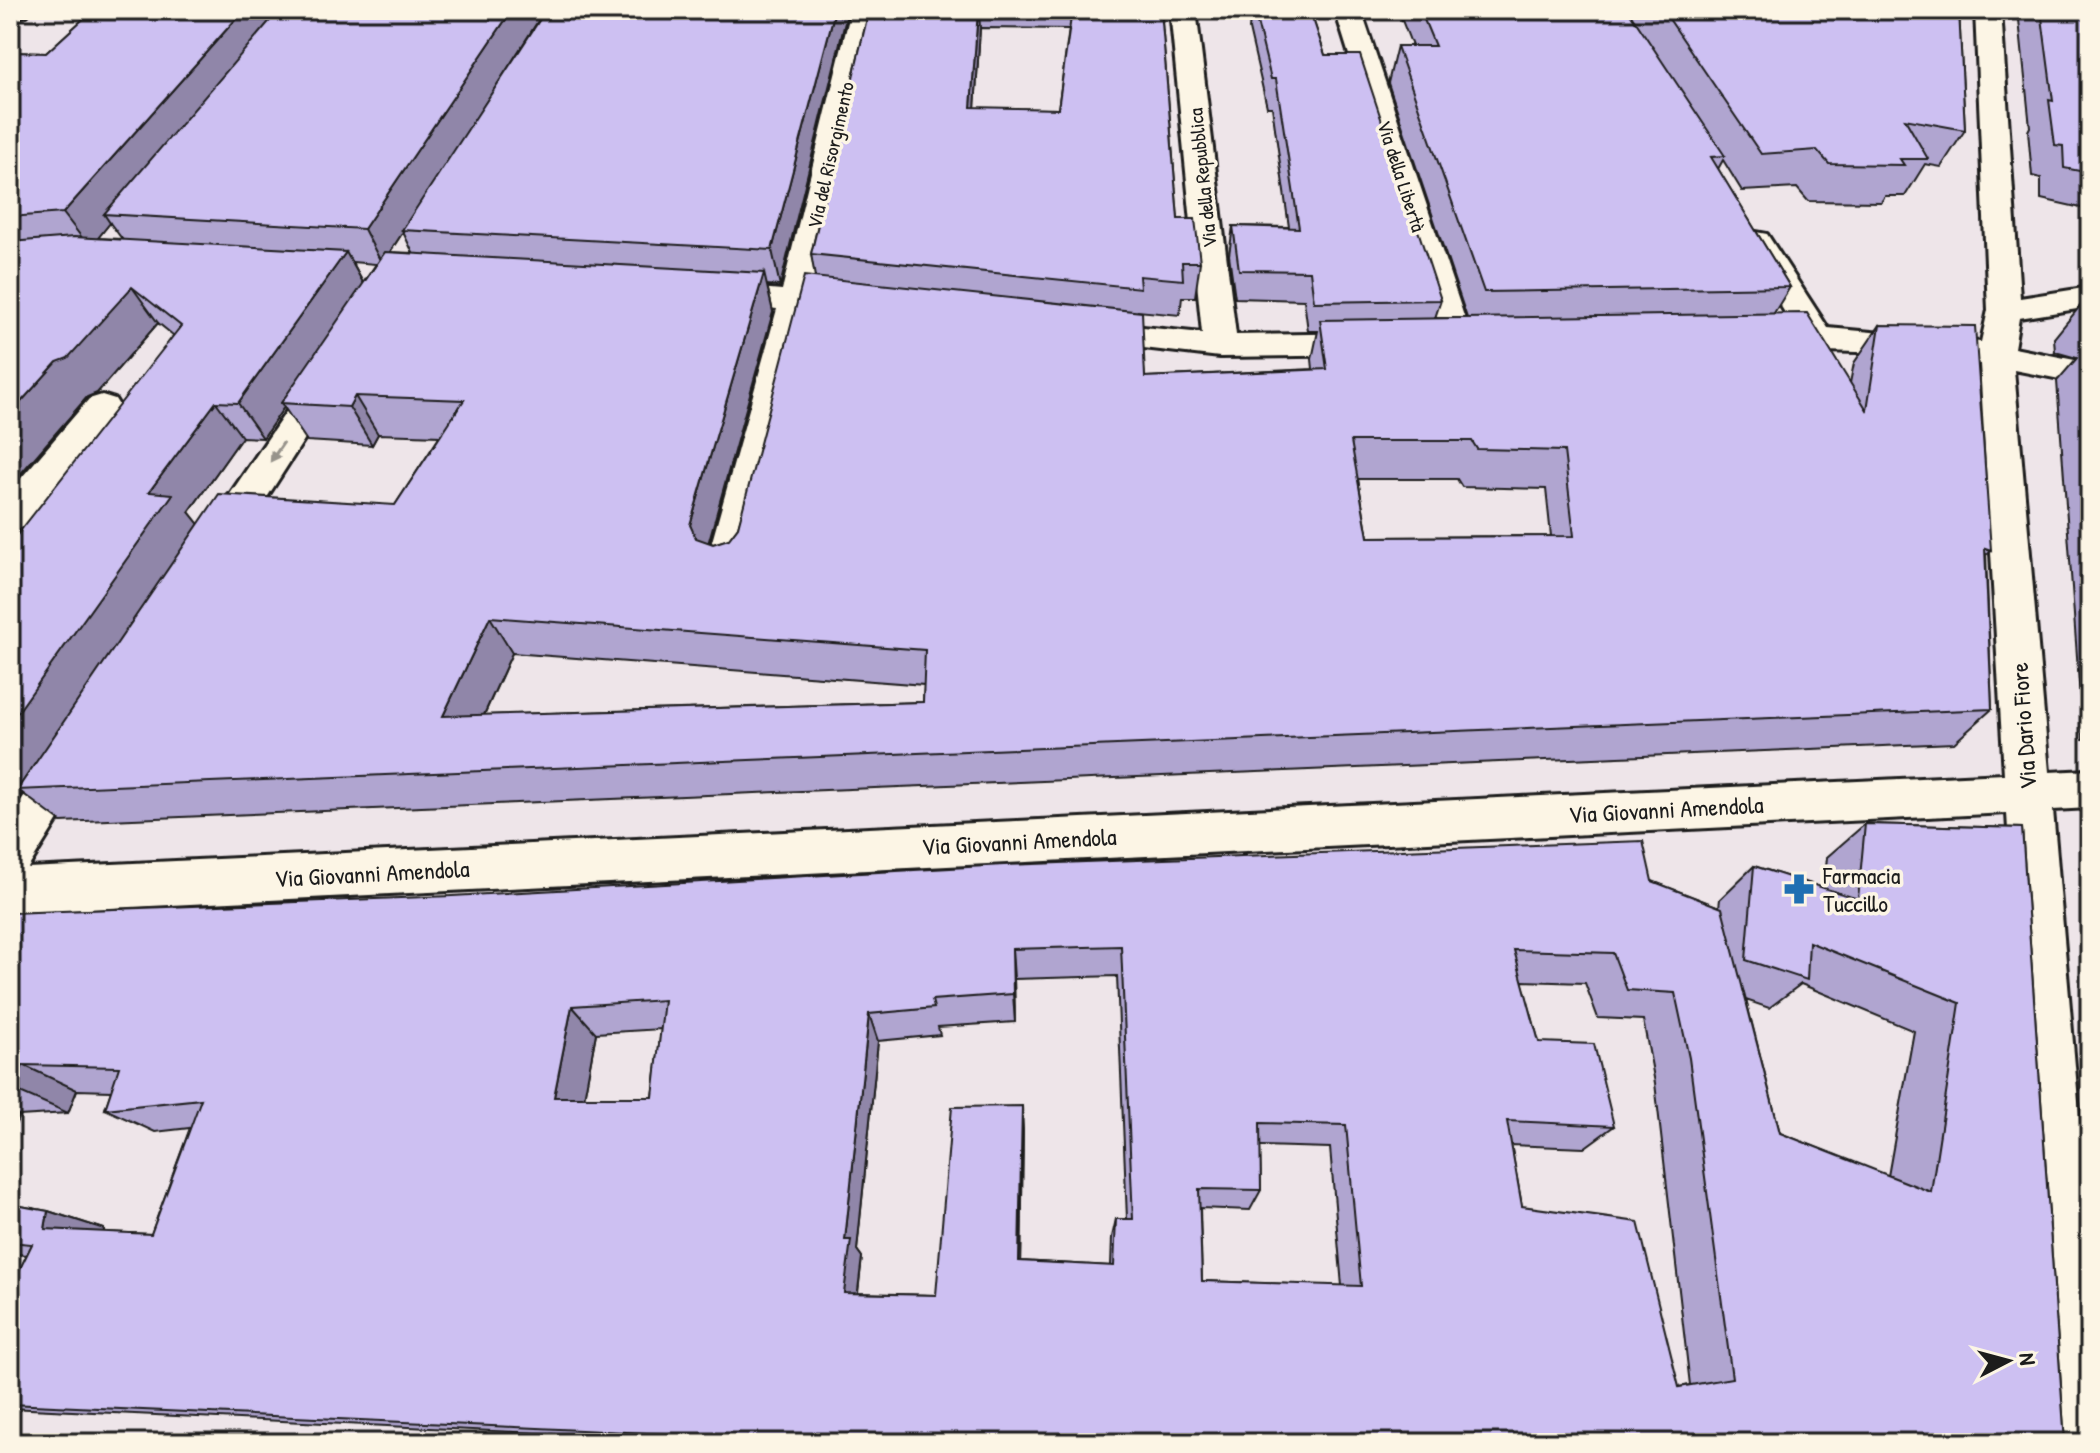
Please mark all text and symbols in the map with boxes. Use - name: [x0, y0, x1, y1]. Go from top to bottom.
- street label: Via del Risorgimento: [800, 79, 860, 231]
- street label: Via della Repubblica: [1181, 107, 1223, 249]
- street label: Via della Libertà: [1371, 117, 1433, 235]
- one-way arrow: [270, 442, 285, 463]
- street label: Via Dario Fiore: [2003, 661, 2043, 791]
- street label: Via Giovanni Amendola: [1568, 788, 1764, 830]
- street label: Via Giovanni Amendola: [921, 820, 1117, 862]
- street label: Via Giovanni Amendola: [274, 852, 470, 894]
- place label: Farmacia Tuccillo: [1822, 859, 1900, 919]
- pharmacy icon: Farmacia Tuccillo: [1782, 872, 1816, 906]
- north arrow: [1968, 1321, 2048, 1401]
- text: N: [2012, 1352, 2043, 1367]

